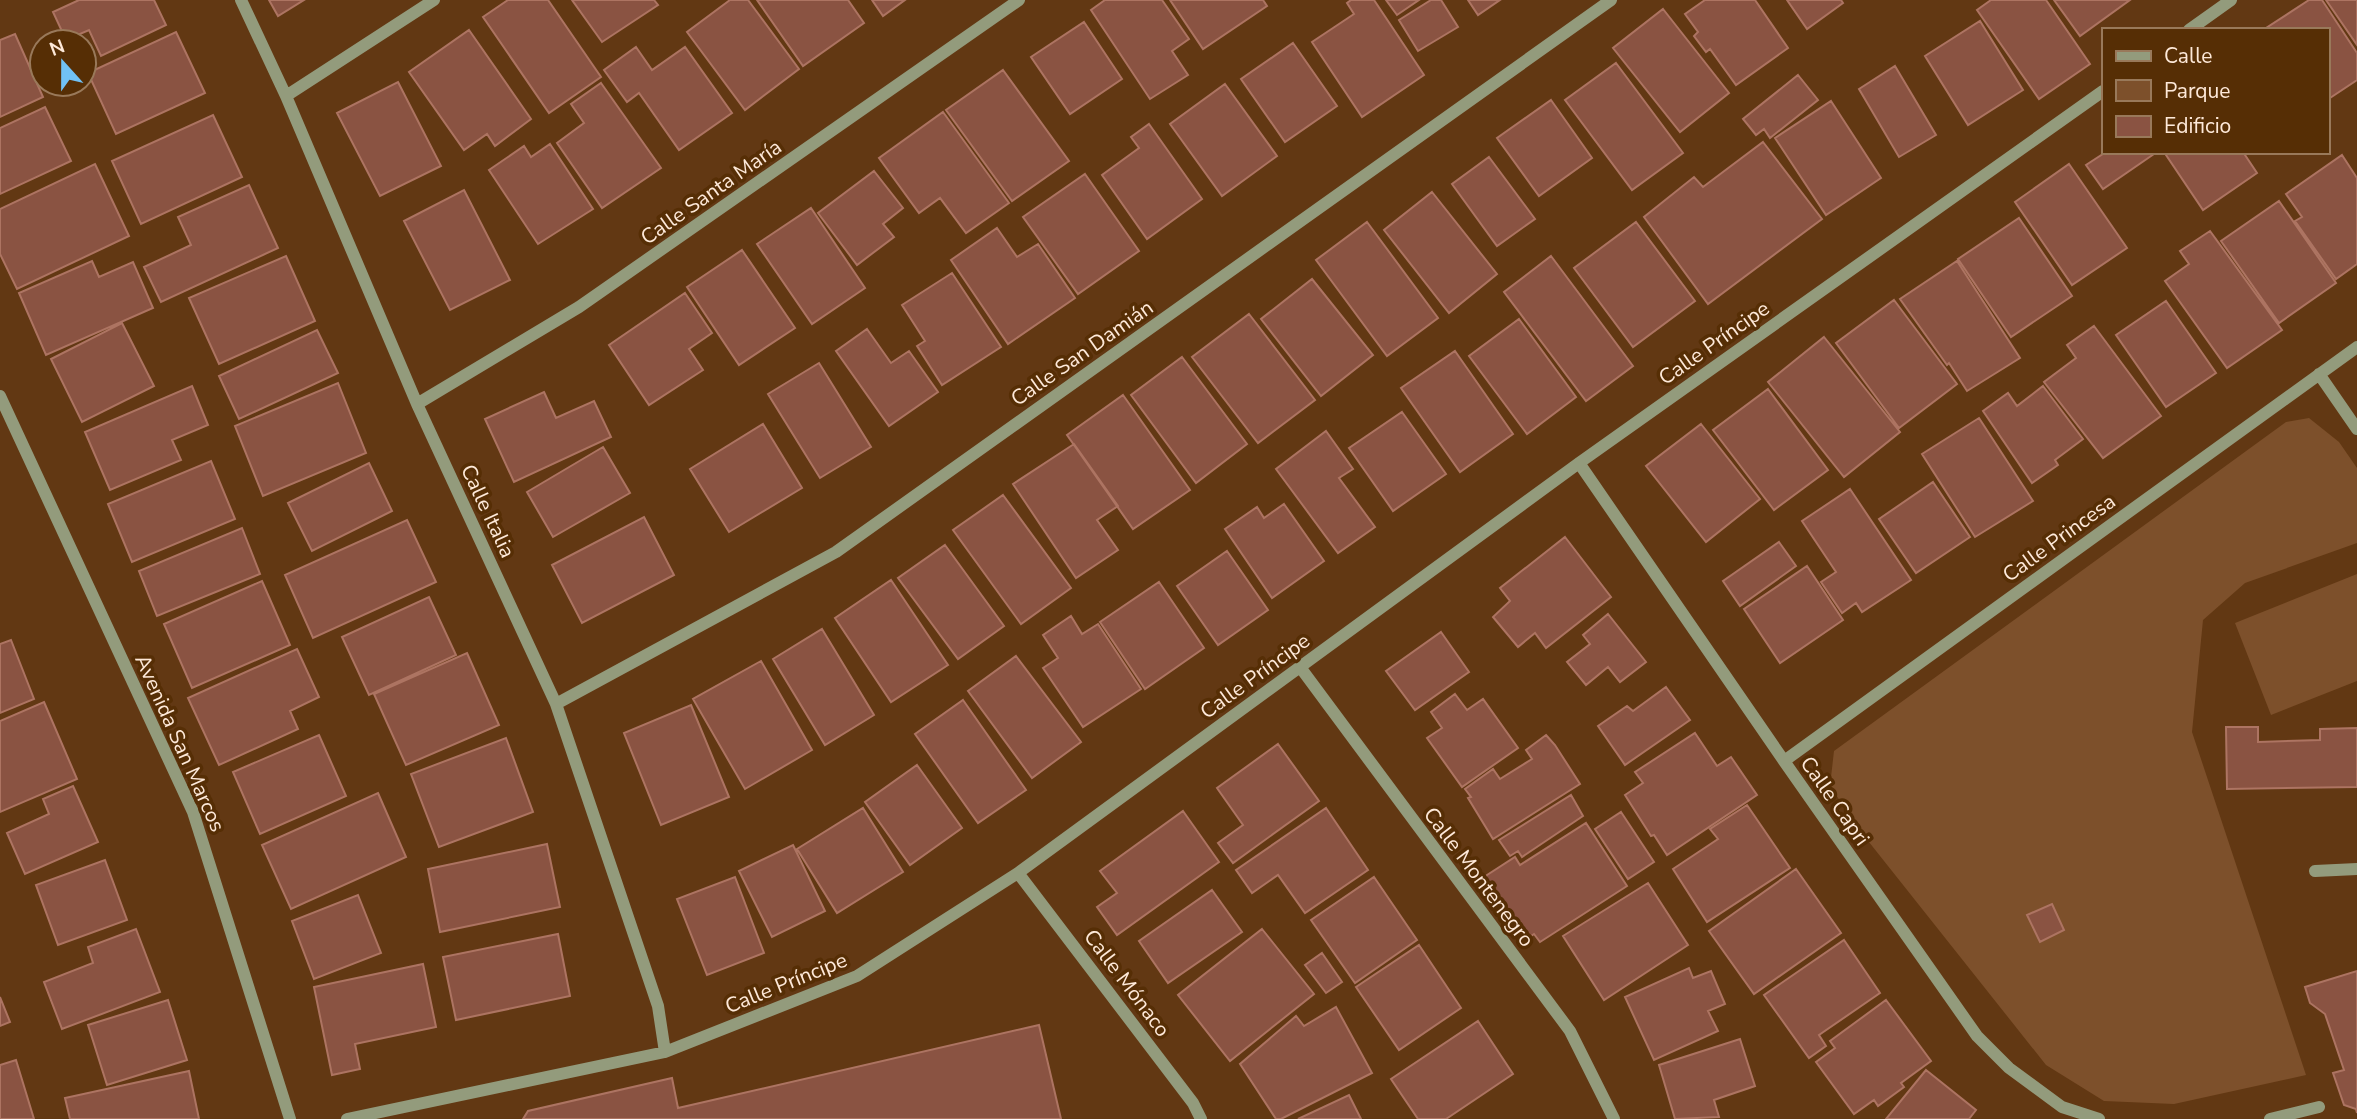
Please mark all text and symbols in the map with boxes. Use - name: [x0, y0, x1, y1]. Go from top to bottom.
- north arrow: [28, 28, 98, 98]
- legend: [2102, 28, 2329, 154]
- text: N: [46, 33, 69, 63]
- text: Calle: [2164, 42, 2212, 70]
- text: Parque: [2164, 77, 2231, 105]
- text: Edificio: [2164, 112, 2231, 140]
- street label: Calle Santa María: [635, 133, 787, 251]
- street label: Calle San Damián: [1005, 293, 1159, 413]
- street label: Calle Príncipe: [1653, 294, 1775, 392]
- street label: Calle Italia: [454, 460, 522, 562]
- street label: Calle Princesa: [1997, 488, 2121, 588]
- street label: Calle Príncipe: [1194, 627, 1316, 725]
- street label: Avenida San Marcos: [128, 650, 232, 836]
- street label: Calle Capri: [1794, 751, 1876, 851]
- street label: Calle Montenegro: [1417, 801, 1541, 953]
- street label: Calle Mónaco: [1077, 924, 1177, 1042]
- street label: Calle Príncipe: [721, 946, 851, 1020]

